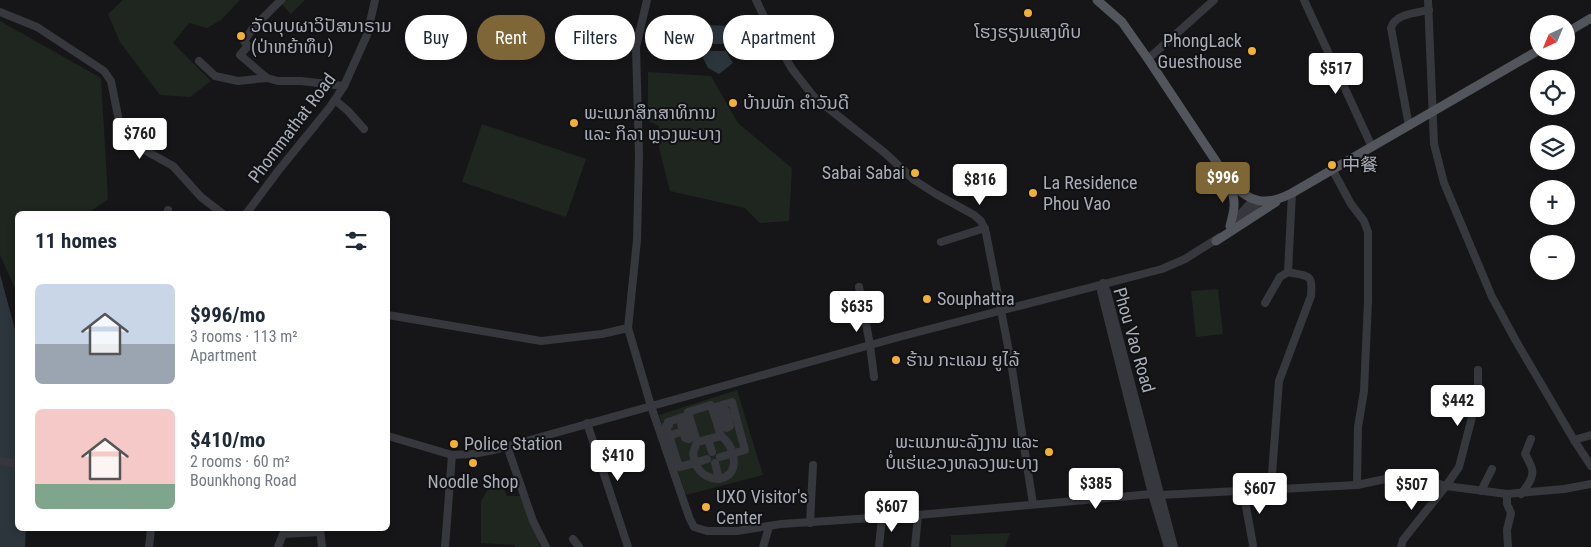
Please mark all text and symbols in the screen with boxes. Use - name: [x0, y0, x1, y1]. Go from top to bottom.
- marker: ໂຮງຮຽນແສງທິບ: [1022, 7, 1034, 19]
- place label: ວັດບຸບຜາວິປັສນາຣາມ (ປ່າຫຍ້າທຶບ): [251, 15, 392, 58]
- chip: Buy: [405, 15, 467, 60]
- chip: Rent: [477, 15, 545, 60]
- chip: Filters: [555, 15, 635, 60]
- chip: New: [645, 15, 713, 60]
- chip: Apartment: [723, 15, 834, 60]
- north arrow: [1530, 15, 1575, 60]
- map controls: [1530, 15, 1575, 280]
- place label: ໂຮງຮຽນແສງທິບ: [974, 21, 1081, 43]
- marker: ວັດບຸບຜາວິປັສນາຣາມ (ປ່າຫຍ້າທຶບ): [235, 30, 247, 42]
- place label: PhongLack Guesthouse: [1158, 30, 1242, 72]
- marker: PhongLack Guesthouse: [1246, 45, 1258, 57]
- pin: $517: [1306, 52, 1366, 95]
- text: $517: [1320, 59, 1352, 78]
- street label: Phommathat Road: [244, 69, 340, 187]
- button: locate: [1530, 70, 1575, 115]
- place label: ບ້ານພັກ ຄໍາວັນດີ: [743, 92, 849, 113]
- marker: ບ້ານພັກ ຄໍາວັນດີ: [727, 97, 739, 109]
- place label: ພະແນກສຶກສາທິການ ແລະ ກິລາ ຫຼວງພະບາງ: [584, 102, 721, 144]
- marker: ພະແນກສຶກສາທິການ ແລະ ກິລາ ຫຼວງພະບາງ: [568, 117, 580, 129]
- pin: $760: [110, 118, 170, 160]
- text: $760: [124, 124, 156, 143]
- button: layers: [1530, 125, 1575, 170]
- place label: 中餐: [1342, 154, 1378, 175]
- marker: 中餐: [1326, 159, 1338, 171]
- place label: Sabai Sabai: [822, 162, 905, 183]
- pin: $996: [1193, 162, 1253, 204]
- pin: $816: [950, 164, 1010, 206]
- marker: Sabai Sabai: [909, 167, 921, 179]
- text: $996: [1207, 168, 1239, 187]
- text: $816: [964, 170, 996, 189]
- place label: La Residence Phou Vao: [1043, 172, 1137, 214]
- button: +: [1530, 180, 1575, 225]
- marker: La Residence Phou Vao: [1027, 187, 1039, 199]
- icon: filters: [342, 227, 370, 255]
- text: 11 homes: [35, 229, 117, 253]
- button: −: [1530, 235, 1575, 280]
- street label: Phou Vao Road: [1109, 285, 1159, 395]
- place label: Souphattra: [937, 288, 1015, 309]
- pin: $635: [827, 290, 887, 333]
- marker: Souphattra: [921, 293, 933, 305]
- text: $635: [841, 297, 873, 316]
- text: $996/mo: [190, 303, 265, 327]
- icon: home: [75, 304, 135, 364]
- text: 3 rooms · 113 m²: [190, 327, 298, 346]
- text: Apartment: [190, 346, 257, 365]
- place label: ຮ້ານ ກະແລມ ຍູໄລ້: [906, 349, 1020, 372]
- marker: ຮ້ານ ກະແລມ ຍູໄລ້: [890, 354, 902, 366]
- pin: $442: [1428, 384, 1488, 427]
- text: $442: [1442, 391, 1474, 410]
- text: $410/mo: [190, 428, 265, 452]
- icon: home: [75, 429, 135, 489]
- place label: ພະແນກພະລັງງານ ແລະ ບໍ່ແຮ່ແຂວງຫລວງພະບາງ: [885, 431, 1039, 473]
- place label: Police Station: [464, 433, 563, 454]
- marker: Police Station: [448, 438, 460, 450]
- pin: $410: [588, 440, 648, 482]
- text: $410: [602, 446, 634, 465]
- marker: ພະແນກພະລັງງານ ແລະ ບໍ່ແຮ່ແຂວງຫລວງພະບາງ: [1043, 446, 1055, 458]
- text: 2 rooms · 60 m²: [190, 452, 290, 471]
- marker: Noodle Shop: [467, 457, 479, 469]
- pin: $385: [1066, 468, 1126, 510]
- pin: $507: [1382, 468, 1442, 511]
- text: Bounkhong Road: [190, 471, 297, 490]
- place label: Noodle Shop: [428, 471, 519, 492]
- pin: $607: [1230, 472, 1290, 515]
- text: $385: [1080, 474, 1112, 493]
- text: $507: [1396, 475, 1428, 494]
- text: $607: [1244, 479, 1276, 498]
- place label: UXO Visitor's Center: [716, 486, 808, 528]
- pin: $607: [862, 490, 922, 533]
- text: $607: [876, 497, 908, 516]
- marker: UXO Visitor's Center: [700, 501, 712, 513]

